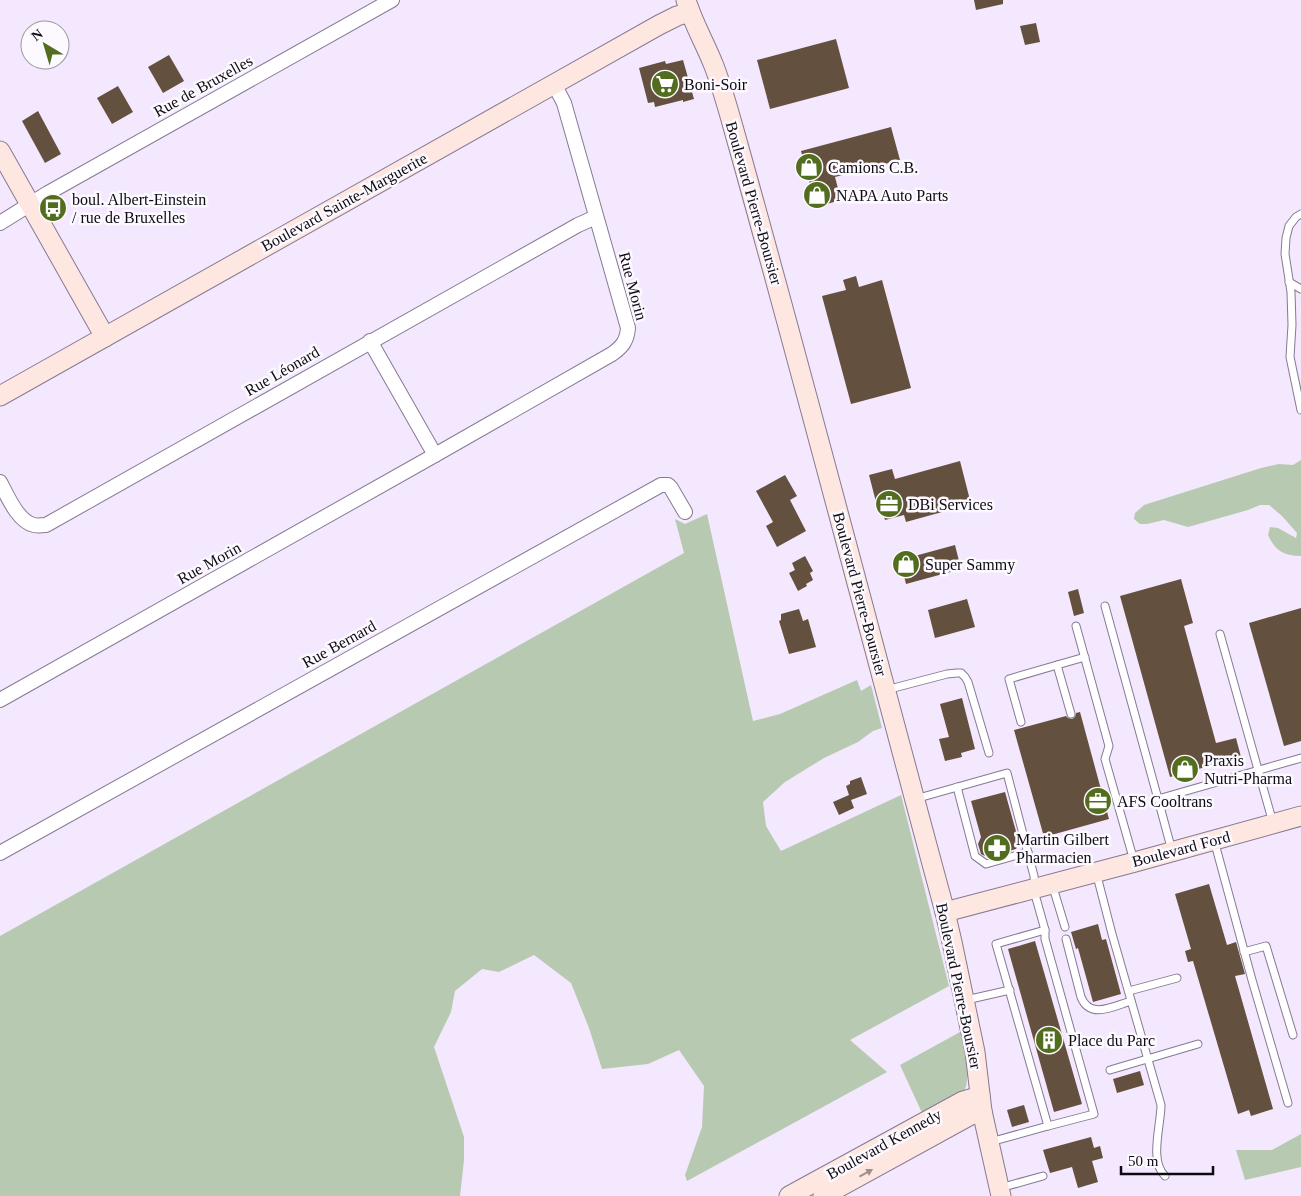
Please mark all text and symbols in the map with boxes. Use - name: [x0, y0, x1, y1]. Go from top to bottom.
- north arrow: [20, 20, 70, 70]
- text: N: [29, 26, 46, 44]
- street label: Rue de Bruxelles: [151, 52, 255, 120]
- supermarket icon: Boni-Soir: [650, 69, 680, 99]
- place label: Boni-Soir: [684, 76, 748, 93]
- street label: Boulevard Pierre-Boursier: [722, 119, 786, 287]
- street label: Boulevard Sainte-Marguerite: [258, 149, 430, 256]
- shop icon: Camions C.B.: [794, 152, 824, 182]
- place label: Camions C.B.: [828, 159, 918, 176]
- shop icon: NAPA Auto Parts: [802, 180, 832, 210]
- place label: NAPA Auto Parts: [836, 187, 948, 204]
- place label: boul. Albert-Einstein / rue de Bruxelles: [72, 191, 206, 226]
- bus stop icon: boul. Albert-Einstein / rue de Bruxelles: [38, 193, 68, 223]
- street label: Rue Morin: [616, 250, 650, 322]
- street label: Rue Léonard: [242, 343, 322, 399]
- office icon: DBi Services: [874, 489, 904, 519]
- place label: DBi Services: [908, 496, 993, 513]
- street label: Boulevard Pierre-Boursier: [830, 510, 890, 679]
- street label: Rue Morin: [174, 539, 244, 587]
- shop icon: Super Sammy: [891, 549, 921, 579]
- place label: Super Sammy: [925, 556, 1015, 574]
- street label: Rue Bernard: [299, 617, 379, 671]
- place label: Praxis Nutri-Pharma: [1204, 752, 1292, 787]
- shop icon: Praxis Nutri-Pharma: [1170, 754, 1200, 784]
- office icon: AFS Cooltrans: [1083, 786, 1113, 816]
- place label: AFS Cooltrans: [1117, 793, 1213, 810]
- street label: Boulevard Ford: [1130, 828, 1232, 870]
- place label: Martin Gilbert Pharmacien: [1016, 831, 1109, 866]
- pharmacy icon: Martin Gilbert Pharmacien: [982, 833, 1012, 863]
- street label: Boulevard Pierre-Boursier: [933, 901, 985, 1071]
- building icon: Place du Parc: [1034, 1025, 1064, 1055]
- place label: Place du Parc: [1068, 1032, 1155, 1049]
- street label: Boulevard Kennedy: [824, 1105, 945, 1183]
- scale bar: [1121, 1144, 1214, 1176]
- text: 50 m: [1128, 1153, 1159, 1169]
- one-way arrow: [859, 1168, 872, 1177]

